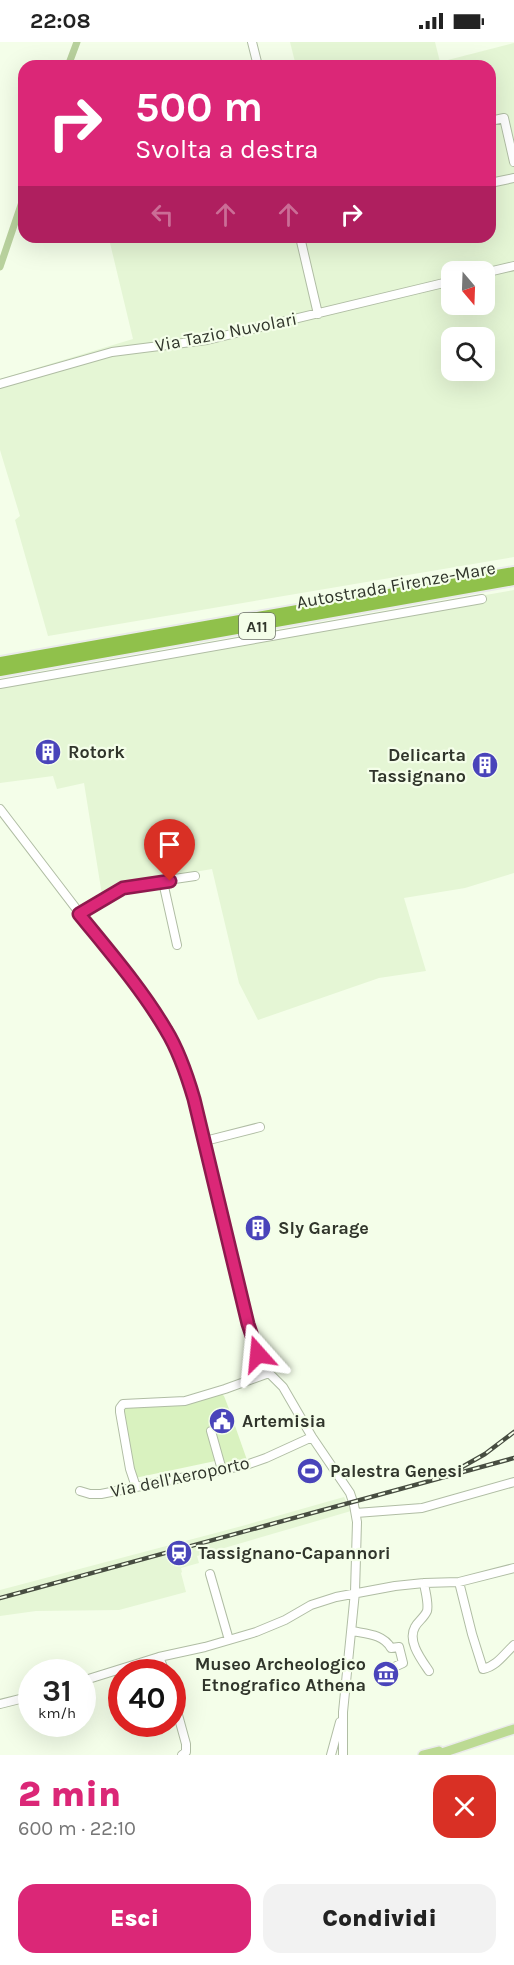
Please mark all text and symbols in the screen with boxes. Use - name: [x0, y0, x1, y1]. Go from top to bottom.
- text: 22:08: [30, 8, 91, 34]
- text: 500 m: [135, 82, 263, 132]
- icon: right: [36, 84, 114, 162]
- text: Svolta a destra: [135, 133, 319, 165]
- icon: left: [146, 198, 179, 231]
- icon: ahead: [209, 198, 242, 231]
- icon: ahead: [272, 198, 305, 231]
- icon: right: [335, 198, 368, 231]
- north arrow: [441, 261, 495, 315]
- map controls: [441, 261, 495, 381]
- street label: Via Tazio Nuvolari: [153, 307, 299, 357]
- button: search: [441, 327, 495, 381]
- street label: Autostrada Firenze-Mare: [295, 557, 497, 613]
- road number: A11: [239, 613, 275, 639]
- building icon: Rotork: [33, 737, 63, 767]
- place label: Rotork: [68, 741, 125, 763]
- place label: Delicarta Tassignano: [369, 744, 466, 787]
- building icon: Delicarta Tassignano: [470, 750, 500, 780]
- pin: [144, 819, 195, 881]
- icon: arrive: [153, 828, 186, 861]
- building icon: Sly Garage: [243, 1213, 273, 1243]
- place label: Sly Garage: [278, 1217, 369, 1239]
- position arrow: [226, 1322, 290, 1386]
- public building icon: Artemisia: [207, 1406, 237, 1436]
- place label: Artemisia: [242, 1410, 326, 1432]
- street label: Via dell'Aeroporto: [109, 1452, 251, 1502]
- sports icon: Palestra Genesi: [295, 1456, 325, 1486]
- place label: Palestra Genesi: [330, 1460, 463, 1482]
- station icon: Tassignano-Capannori: [164, 1538, 194, 1568]
- place label: Tassignano-Capannori: [198, 1542, 391, 1564]
- place label: Museo Archeologico Etnografico Athena: [195, 1653, 366, 1696]
- speed limit sign: 40: [108, 1659, 186, 1737]
- museum icon: Museo Archeologico Etnografico Athena: [371, 1659, 401, 1689]
- text: 31: [42, 1673, 72, 1709]
- text: km/h: [38, 1704, 76, 1722]
- text: 2 min: [18, 1773, 121, 1815]
- button: close: [433, 1775, 496, 1838]
- text: 600 m · 22:10: [18, 1817, 136, 1840]
- button: Esci: [18, 1884, 251, 1953]
- button: Condividi: [263, 1884, 496, 1953]

